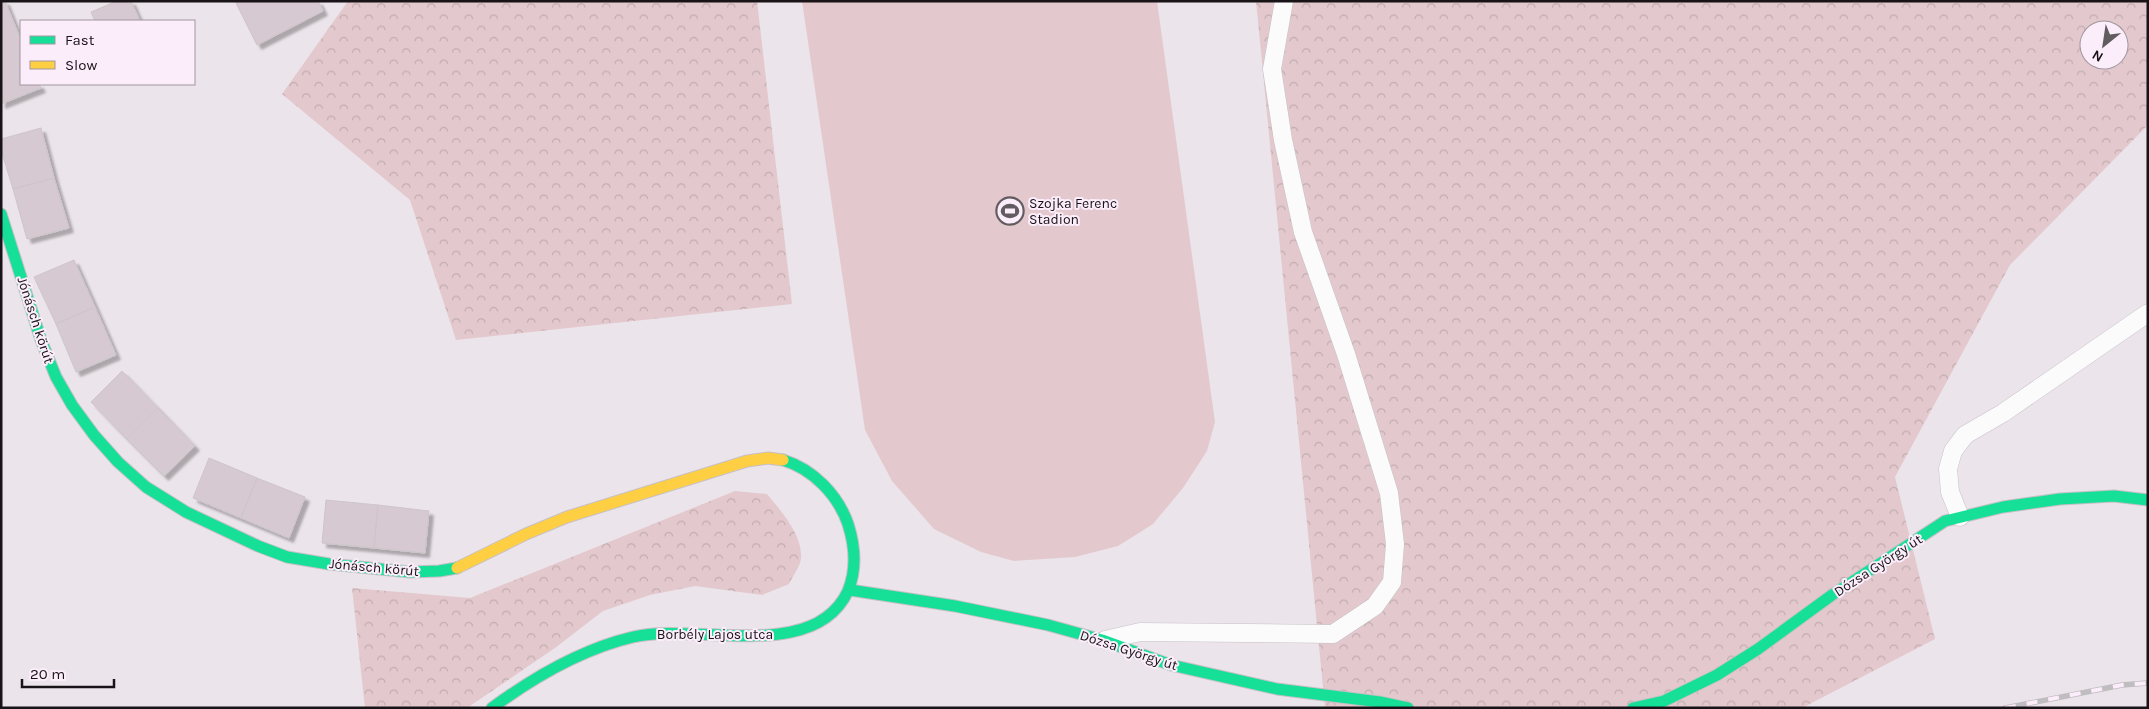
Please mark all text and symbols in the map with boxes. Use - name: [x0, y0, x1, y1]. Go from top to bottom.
- legend: [20, 20, 195, 85]
- north arrow: [2079, 20, 2129, 70]
- text: Fast: [65, 31, 95, 49]
- text: N: [2089, 46, 2106, 66]
- text: Slow: [65, 56, 97, 74]
- place label: Szojka Ferenc Stadion: [1029, 195, 1117, 228]
- sports icon: Szojka Ferenc Stadion: [995, 196, 1025, 226]
- street label: Jónásch körút: [14, 275, 58, 366]
- street label: Dózsa György út: [1831, 531, 1926, 600]
- street label: Jónásch körút: [328, 555, 420, 580]
- street label: Borbély Lajos utca: [657, 626, 773, 643]
- street label: Dózsa György út: [1078, 627, 1180, 674]
- scale bar: [22, 656, 115, 688]
- text: 20 m: [30, 665, 65, 683]

